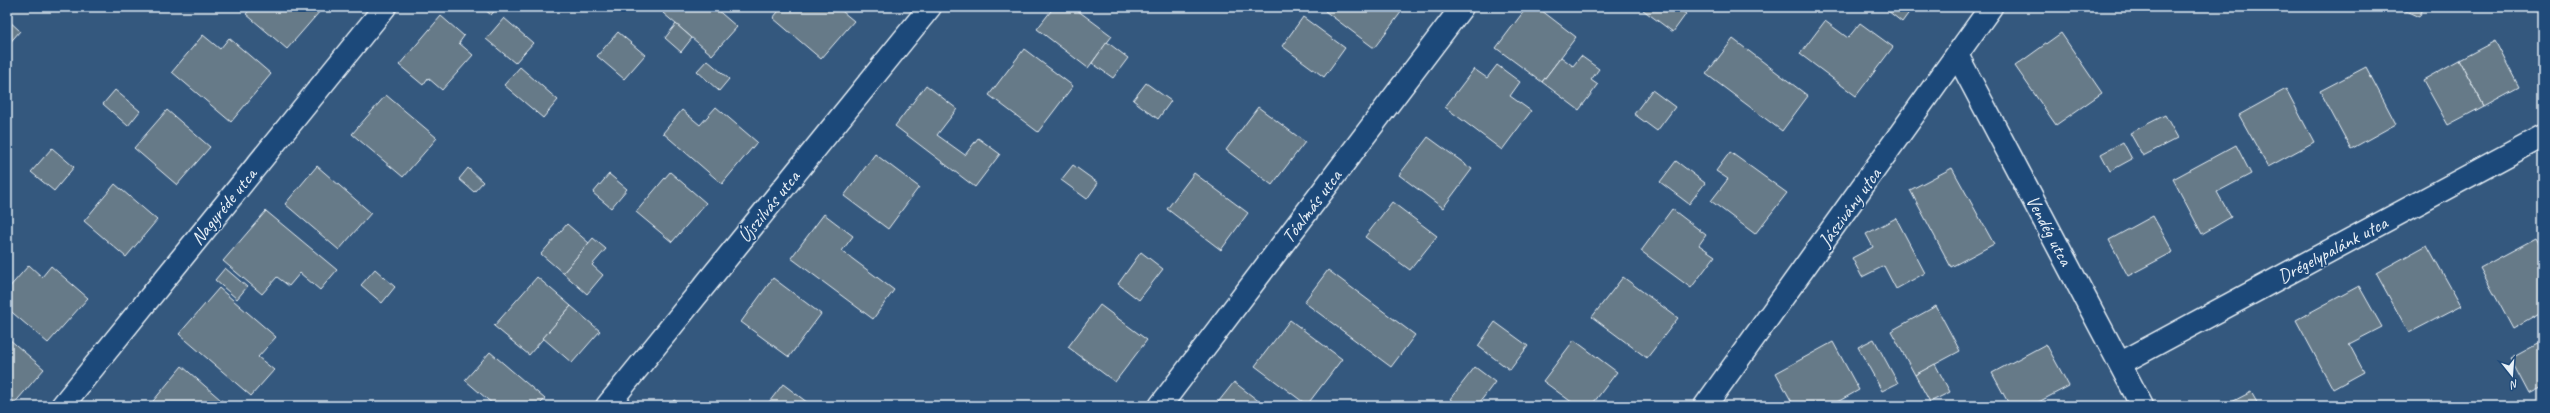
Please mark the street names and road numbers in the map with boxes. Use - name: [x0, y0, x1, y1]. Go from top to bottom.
- street label: Nagyréde utca: [185, 161, 264, 250]
- street label: Jászivány utca: [1812, 162, 1887, 253]
- street label: Tóalmás utca: [1276, 164, 1348, 248]
- street label: Újszilvás utca: [732, 165, 806, 248]
- street label: Vendég utca: [2021, 191, 2078, 271]
- street label: Drégelypalánk utca: [2273, 210, 2393, 289]

